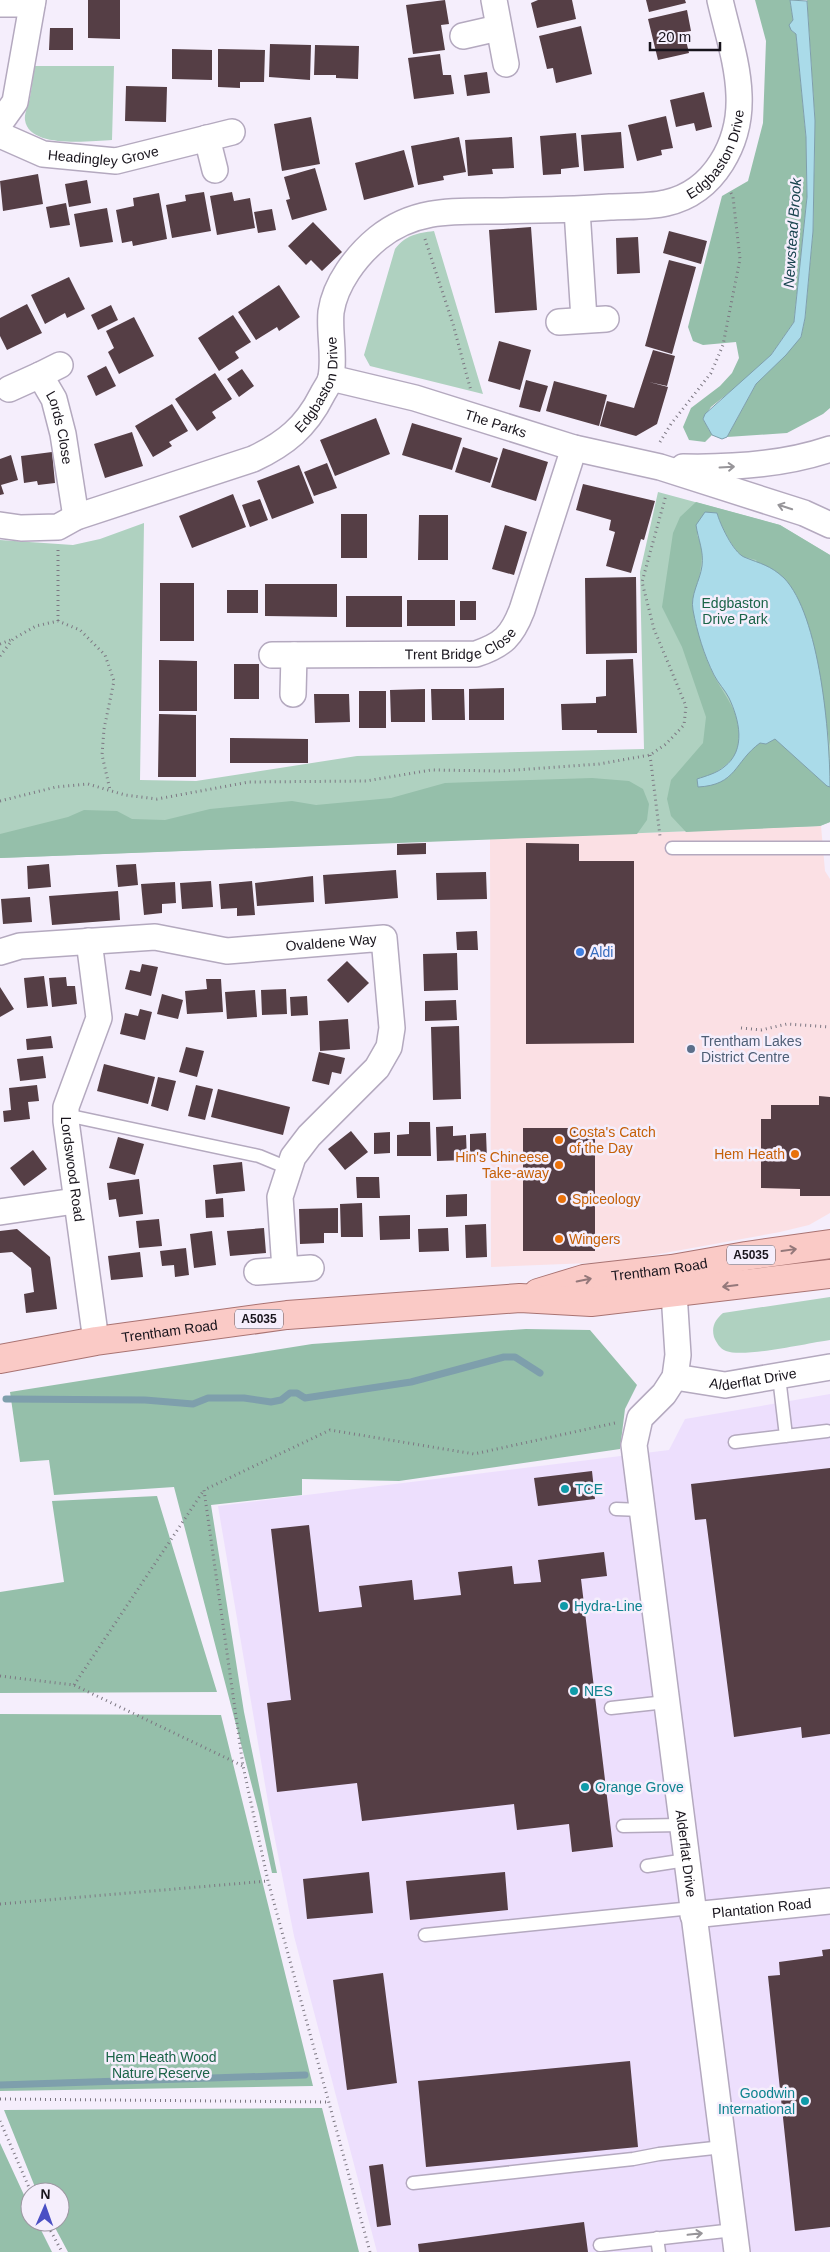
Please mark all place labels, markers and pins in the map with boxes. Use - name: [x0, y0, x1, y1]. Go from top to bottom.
- place label: Aldi: [590, 944, 613, 960]
- marker: Aldi: [574, 946, 586, 958]
- place label: Trentham Lakes District Centre: [701, 1033, 802, 1065]
- marker: Trentham Lakes District Centre: [685, 1043, 697, 1055]
- place label: Costa's Catch of the Day: [569, 1124, 656, 1156]
- marker: Costa's Catch of the Day: [553, 1134, 565, 1146]
- place label: Hem Heath: [714, 1146, 785, 1162]
- marker: Hem Heath: [789, 1148, 801, 1160]
- place label: Hin's Chineese Take-away: [455, 1149, 549, 1181]
- marker: Hin's Chineese Take-away: [553, 1159, 565, 1171]
- place label: Spiceology: [572, 1191, 641, 1207]
- marker: Spiceology: [556, 1193, 568, 1205]
- place label: Wingers: [569, 1231, 620, 1247]
- marker: Wingers: [553, 1233, 565, 1245]
- place label: TCE: [575, 1481, 603, 1497]
- marker: TCE: [559, 1483, 571, 1495]
- place label: Hydra-Line: [574, 1598, 643, 1614]
- marker: Hydra-Line: [558, 1600, 570, 1612]
- place label: NES: [584, 1683, 613, 1699]
- marker: NES: [568, 1685, 580, 1697]
- place label: Orange Grove: [595, 1779, 684, 1795]
- marker: Orange Grove: [579, 1781, 591, 1793]
- place label: Goodwin International: [718, 2085, 795, 2117]
- marker: Goodwin International: [799, 2095, 811, 2107]

